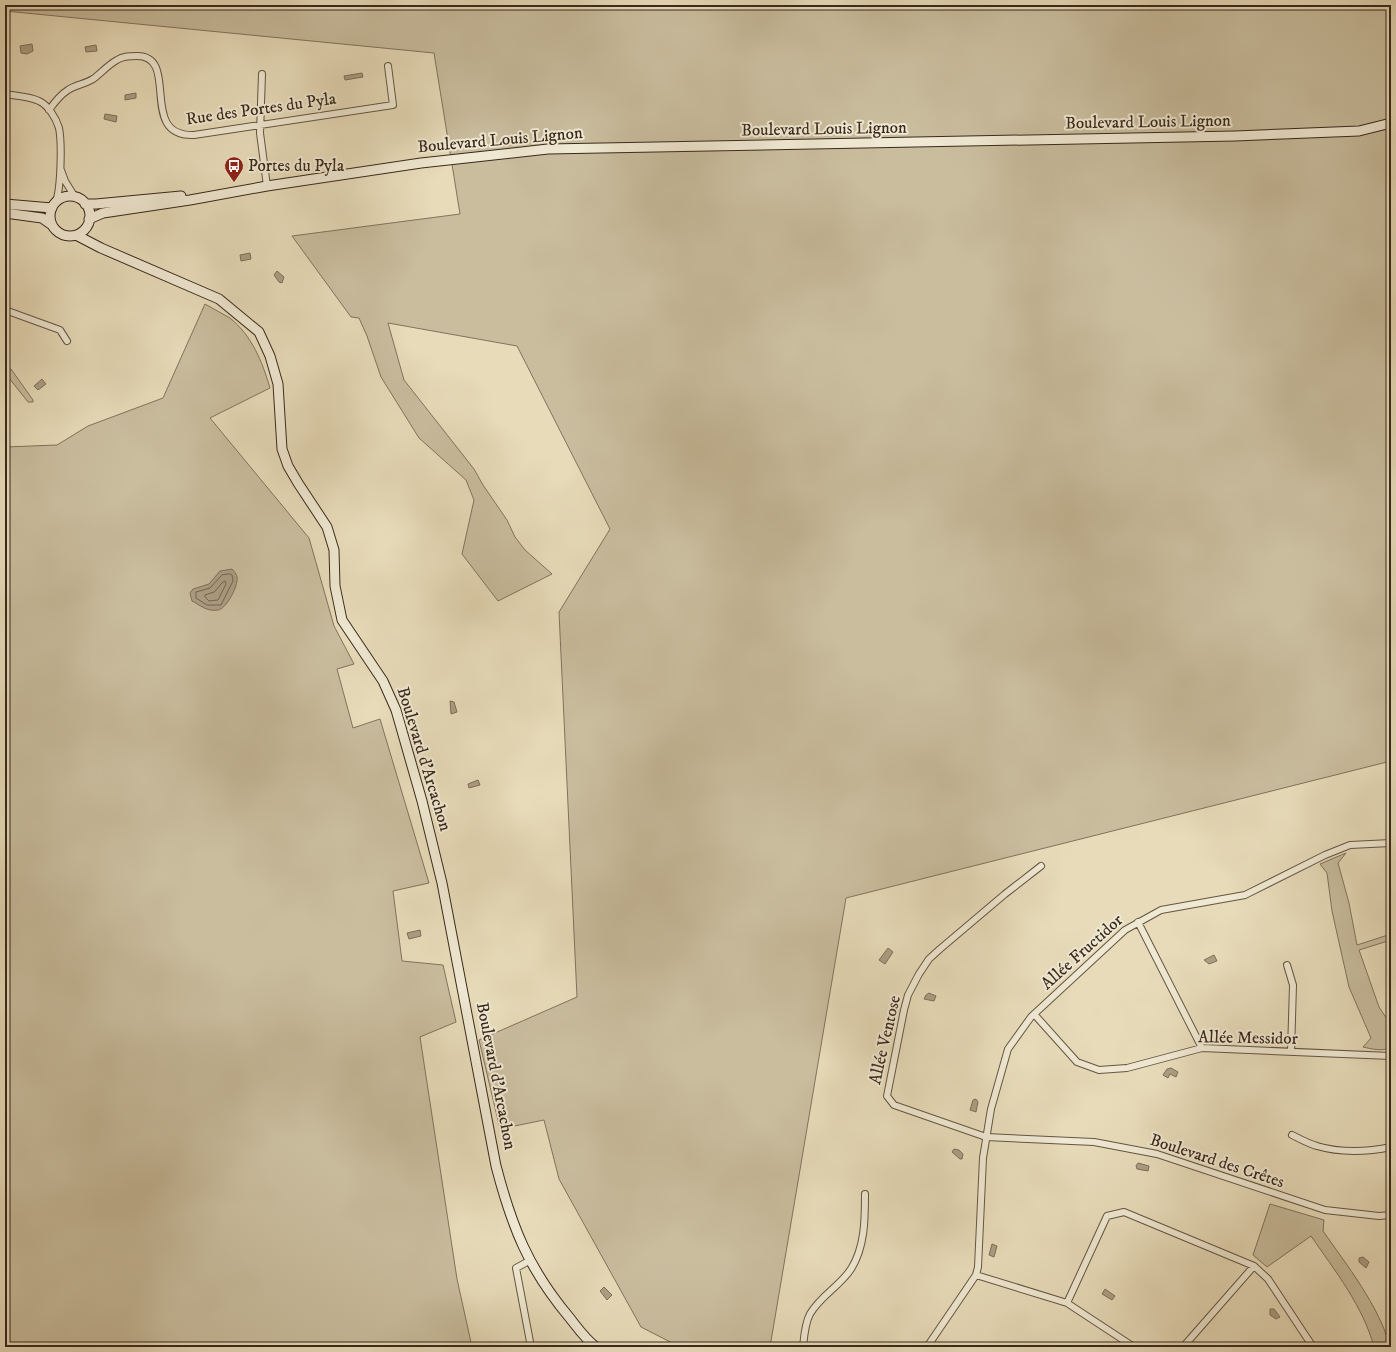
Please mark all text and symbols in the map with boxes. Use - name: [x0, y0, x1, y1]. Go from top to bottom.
- street label: Rue des Portes du Pyla: [185, 87, 338, 130]
- street label: Boulevard Louis Lignon: [1065, 110, 1231, 134]
- street label: Boulevard Louis Lignon: [741, 117, 907, 141]
- street label: Boulevard Louis Lignon: [416, 122, 584, 158]
- bus stop icon: Portes du Pyla: [223, 155, 245, 183]
- place label: Portes du Pyla: [248, 155, 345, 177]
- street label: Boulevard d'Arcachon: [392, 684, 456, 834]
- street label: Allée Fructidor: [1036, 909, 1128, 995]
- street label: Allée Ventose: [864, 993, 906, 1087]
- street label: Boulevard d'Arcachon: [471, 1000, 521, 1152]
- street label: Allée Messidor: [1198, 1026, 1299, 1050]
- street label: Boulevard des Crêtes: [1147, 1129, 1287, 1193]

